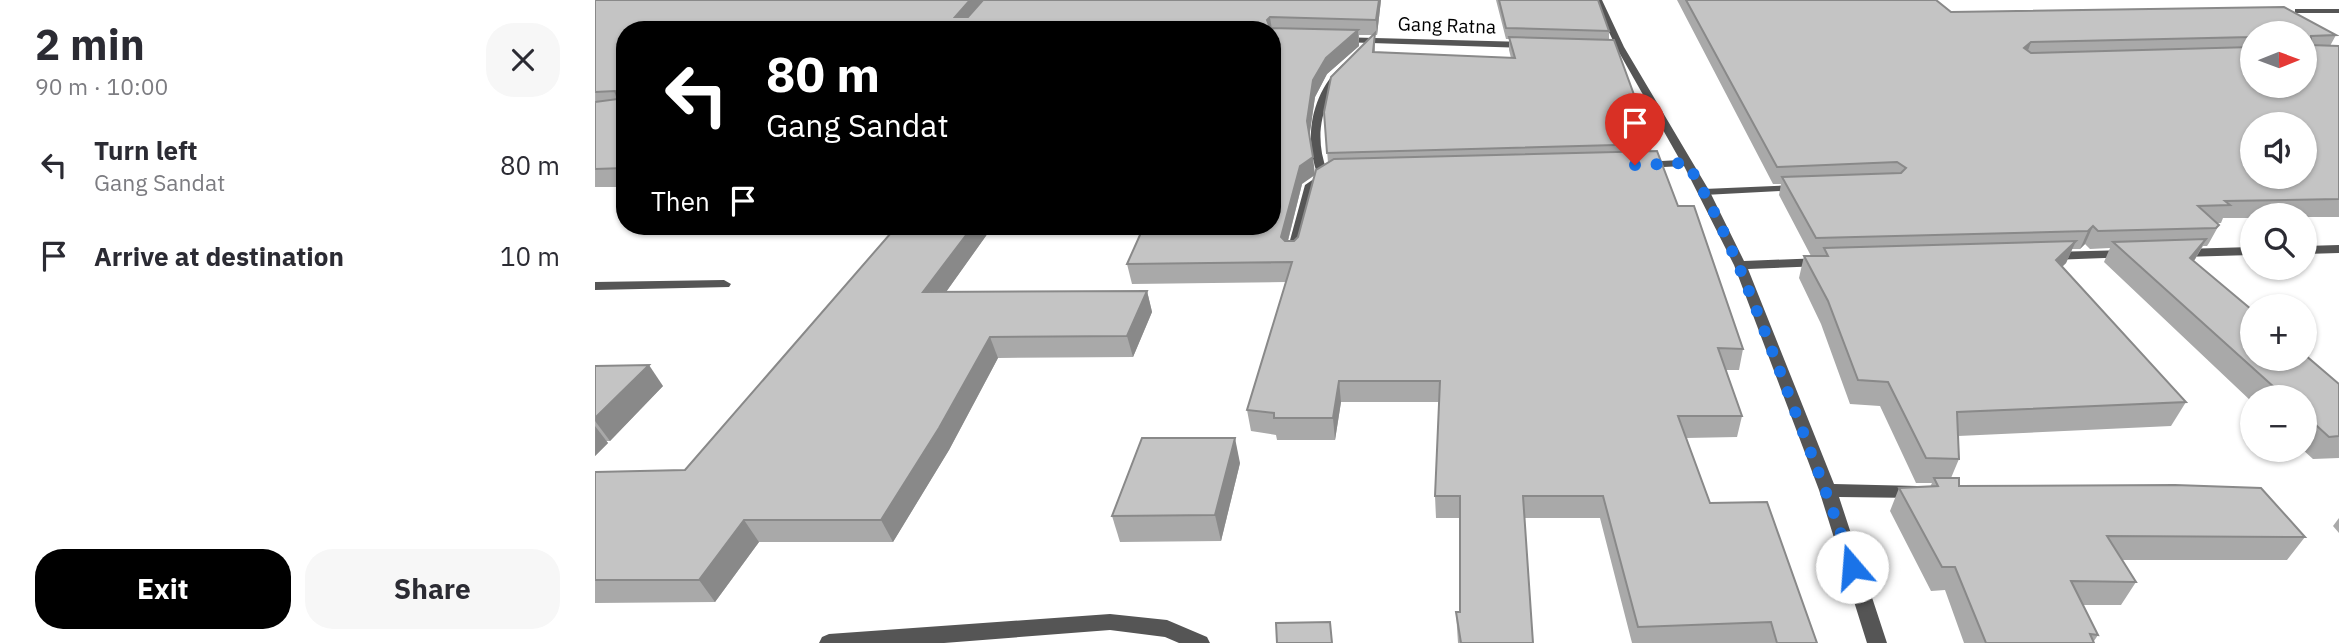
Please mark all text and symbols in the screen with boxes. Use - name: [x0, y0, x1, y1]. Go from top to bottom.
- street label: Gang Ratna: [1397, 11, 1497, 39]
- text: 2 min: [35, 17, 145, 72]
- north arrow: [2240, 21, 2317, 98]
- map controls: [2240, 21, 2317, 462]
- button: close: [486, 23, 560, 97]
- text: 80 m: [766, 42, 880, 105]
- icon: left: [651, 49, 742, 140]
- text: 90 m · 10:00: [35, 71, 168, 101]
- pin: [1605, 93, 1665, 165]
- text: Gang Sandat: [766, 104, 949, 146]
- icon: arrive: [1616, 104, 1654, 142]
- button: sound: [2240, 112, 2317, 189]
- text: Turn left: [94, 133, 197, 167]
- icon: left: [35, 146, 73, 184]
- text: 80 m: [500, 148, 560, 182]
- text: Gang Sandat: [94, 167, 225, 197]
- icon: arrive: [724, 182, 762, 220]
- text: Then: [651, 184, 710, 218]
- button: search: [2240, 203, 2317, 280]
- icon: arrive: [35, 237, 73, 275]
- text: Arrive at destination: [94, 239, 344, 273]
- text: 10 m: [500, 239, 560, 273]
- button: +: [2240, 294, 2317, 371]
- button: −: [2240, 385, 2317, 462]
- position arrow: [1815, 530, 1889, 604]
- button: Exit: [35, 549, 291, 629]
- button: Share: [305, 549, 560, 629]

